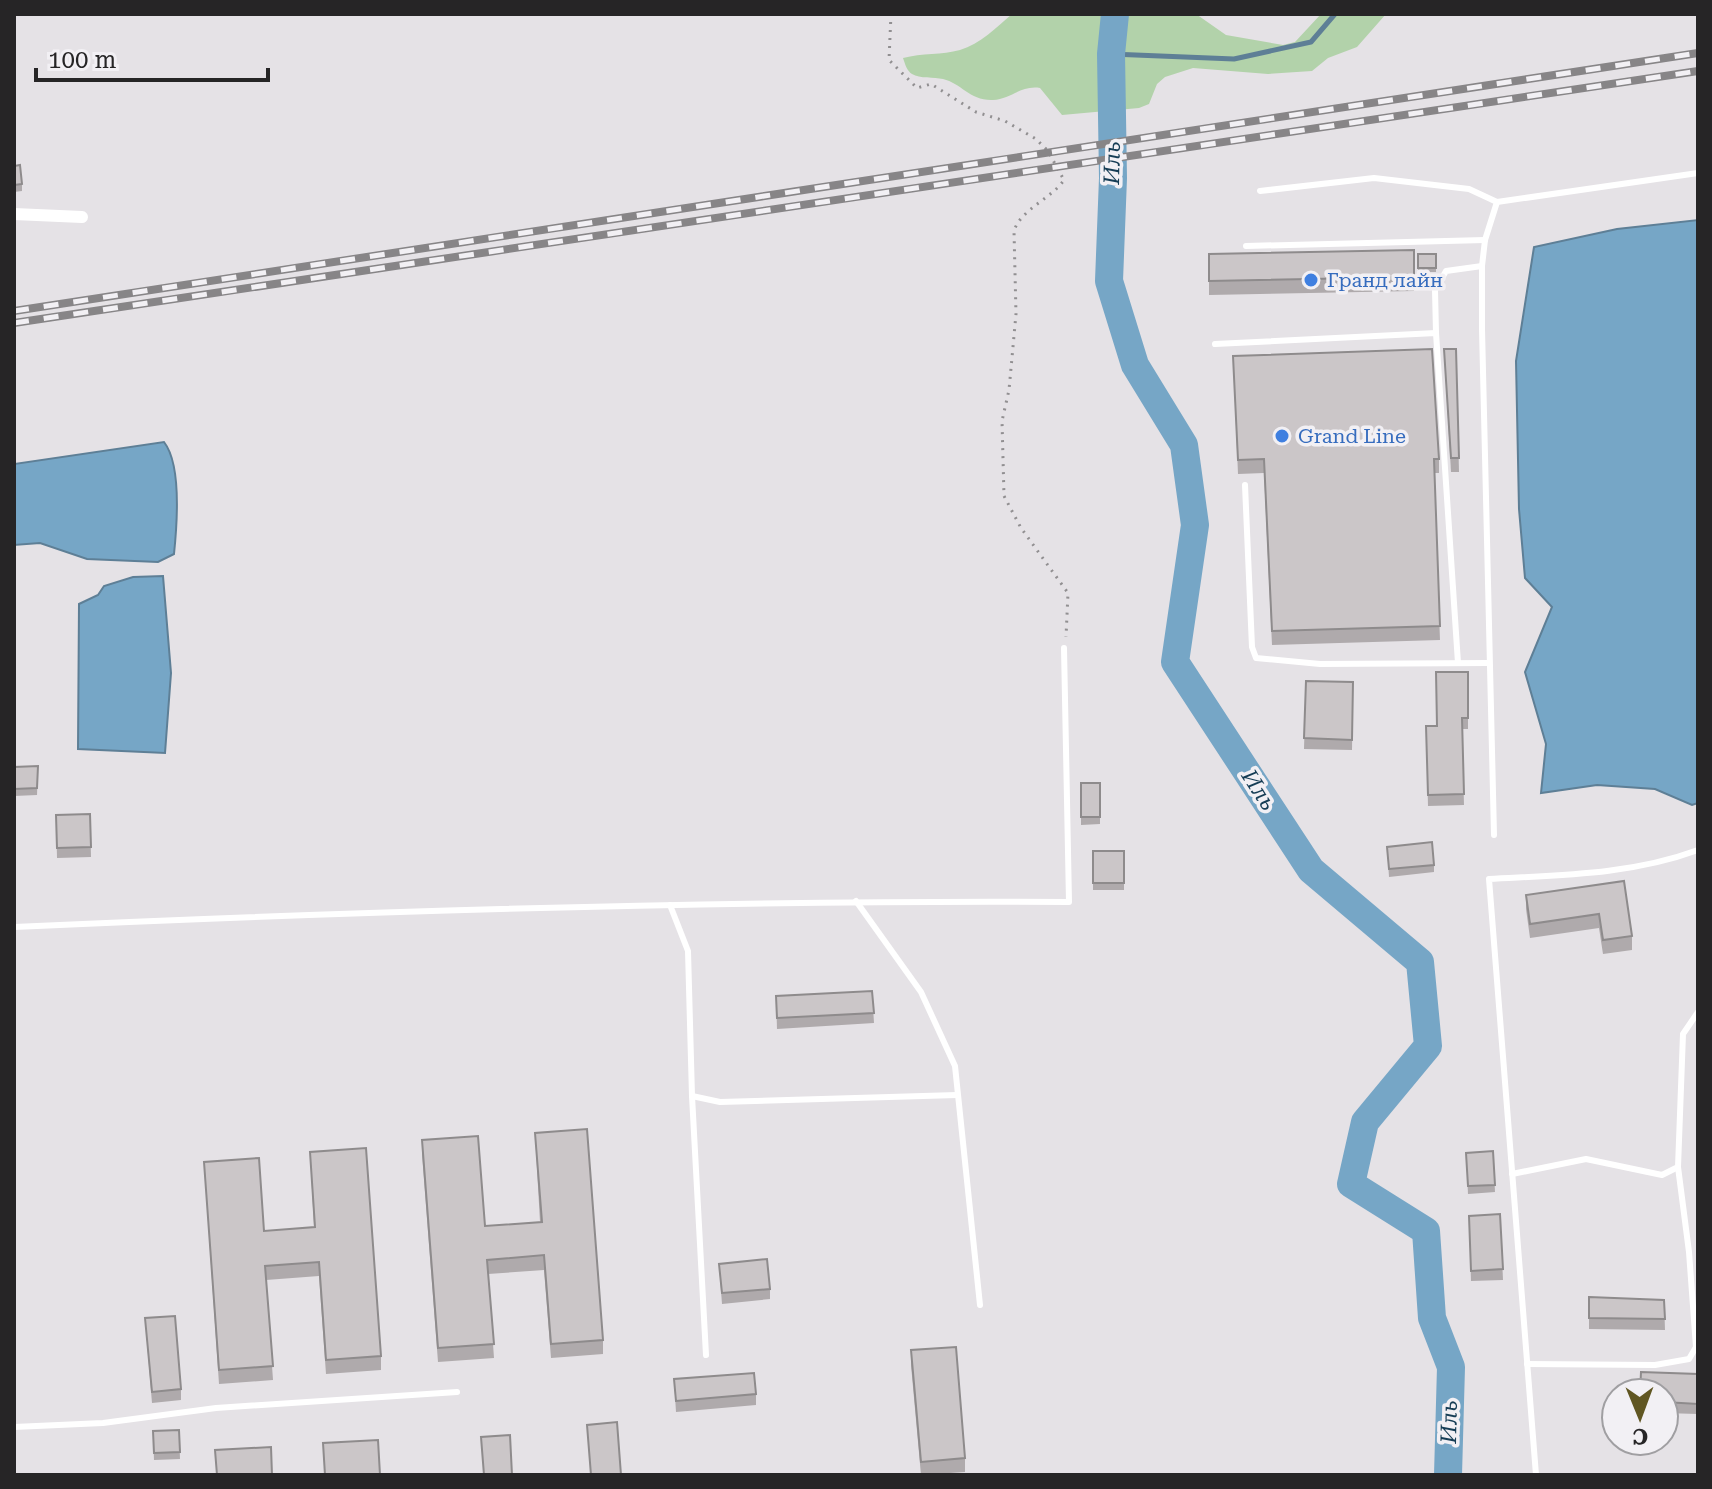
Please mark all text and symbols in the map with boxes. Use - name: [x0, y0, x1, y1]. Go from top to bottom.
- scale bar: [36, 32, 268, 82]
- text: 100 m: [48, 46, 116, 74]
- water label: Иль: [1099, 141, 1125, 186]
- place label: Гранд лайн: [1327, 268, 1443, 292]
- marker: Гранд лайн: [1302, 271, 1320, 289]
- place label: Grand Line: [1298, 424, 1406, 448]
- marker: Grand Line: [1273, 427, 1291, 445]
- water label: Иль: [1236, 764, 1281, 815]
- north arrow: [1600, 1377, 1680, 1457]
- water label: Иль: [1436, 1400, 1462, 1445]
- text: С: [1632, 1424, 1648, 1449]

